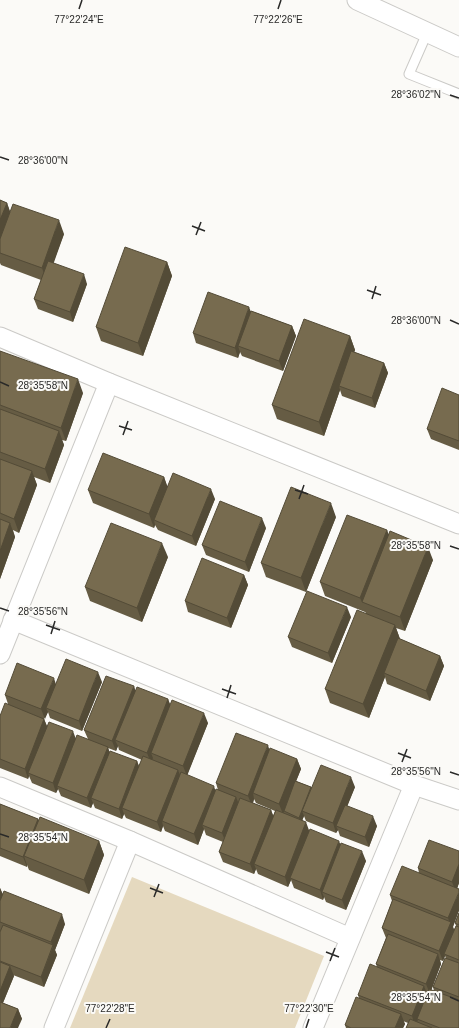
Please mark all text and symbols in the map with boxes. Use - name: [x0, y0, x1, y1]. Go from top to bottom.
- text: 77°22'24"E: [54, 14, 104, 25]
- text: 77°22'26"E: [253, 14, 303, 25]
- text: 28°36'02"N: [391, 89, 441, 100]
- text: 28°36'00"N: [18, 155, 68, 166]
- text: 28°36'00"N: [391, 315, 441, 326]
- text: 28°35'58"N: [18, 380, 68, 391]
- text: 28°35'58"N: [391, 540, 441, 551]
- text: 28°35'56"N: [18, 606, 68, 617]
- text: 28°35'56"N: [391, 766, 441, 777]
- text: 28°35'54"N: [18, 832, 68, 843]
- text: 28°35'54"N: [391, 992, 441, 1003]
- text: 77°22'28"E: [85, 1003, 135, 1014]
- text: 77°22'30"E: [284, 1003, 334, 1014]

